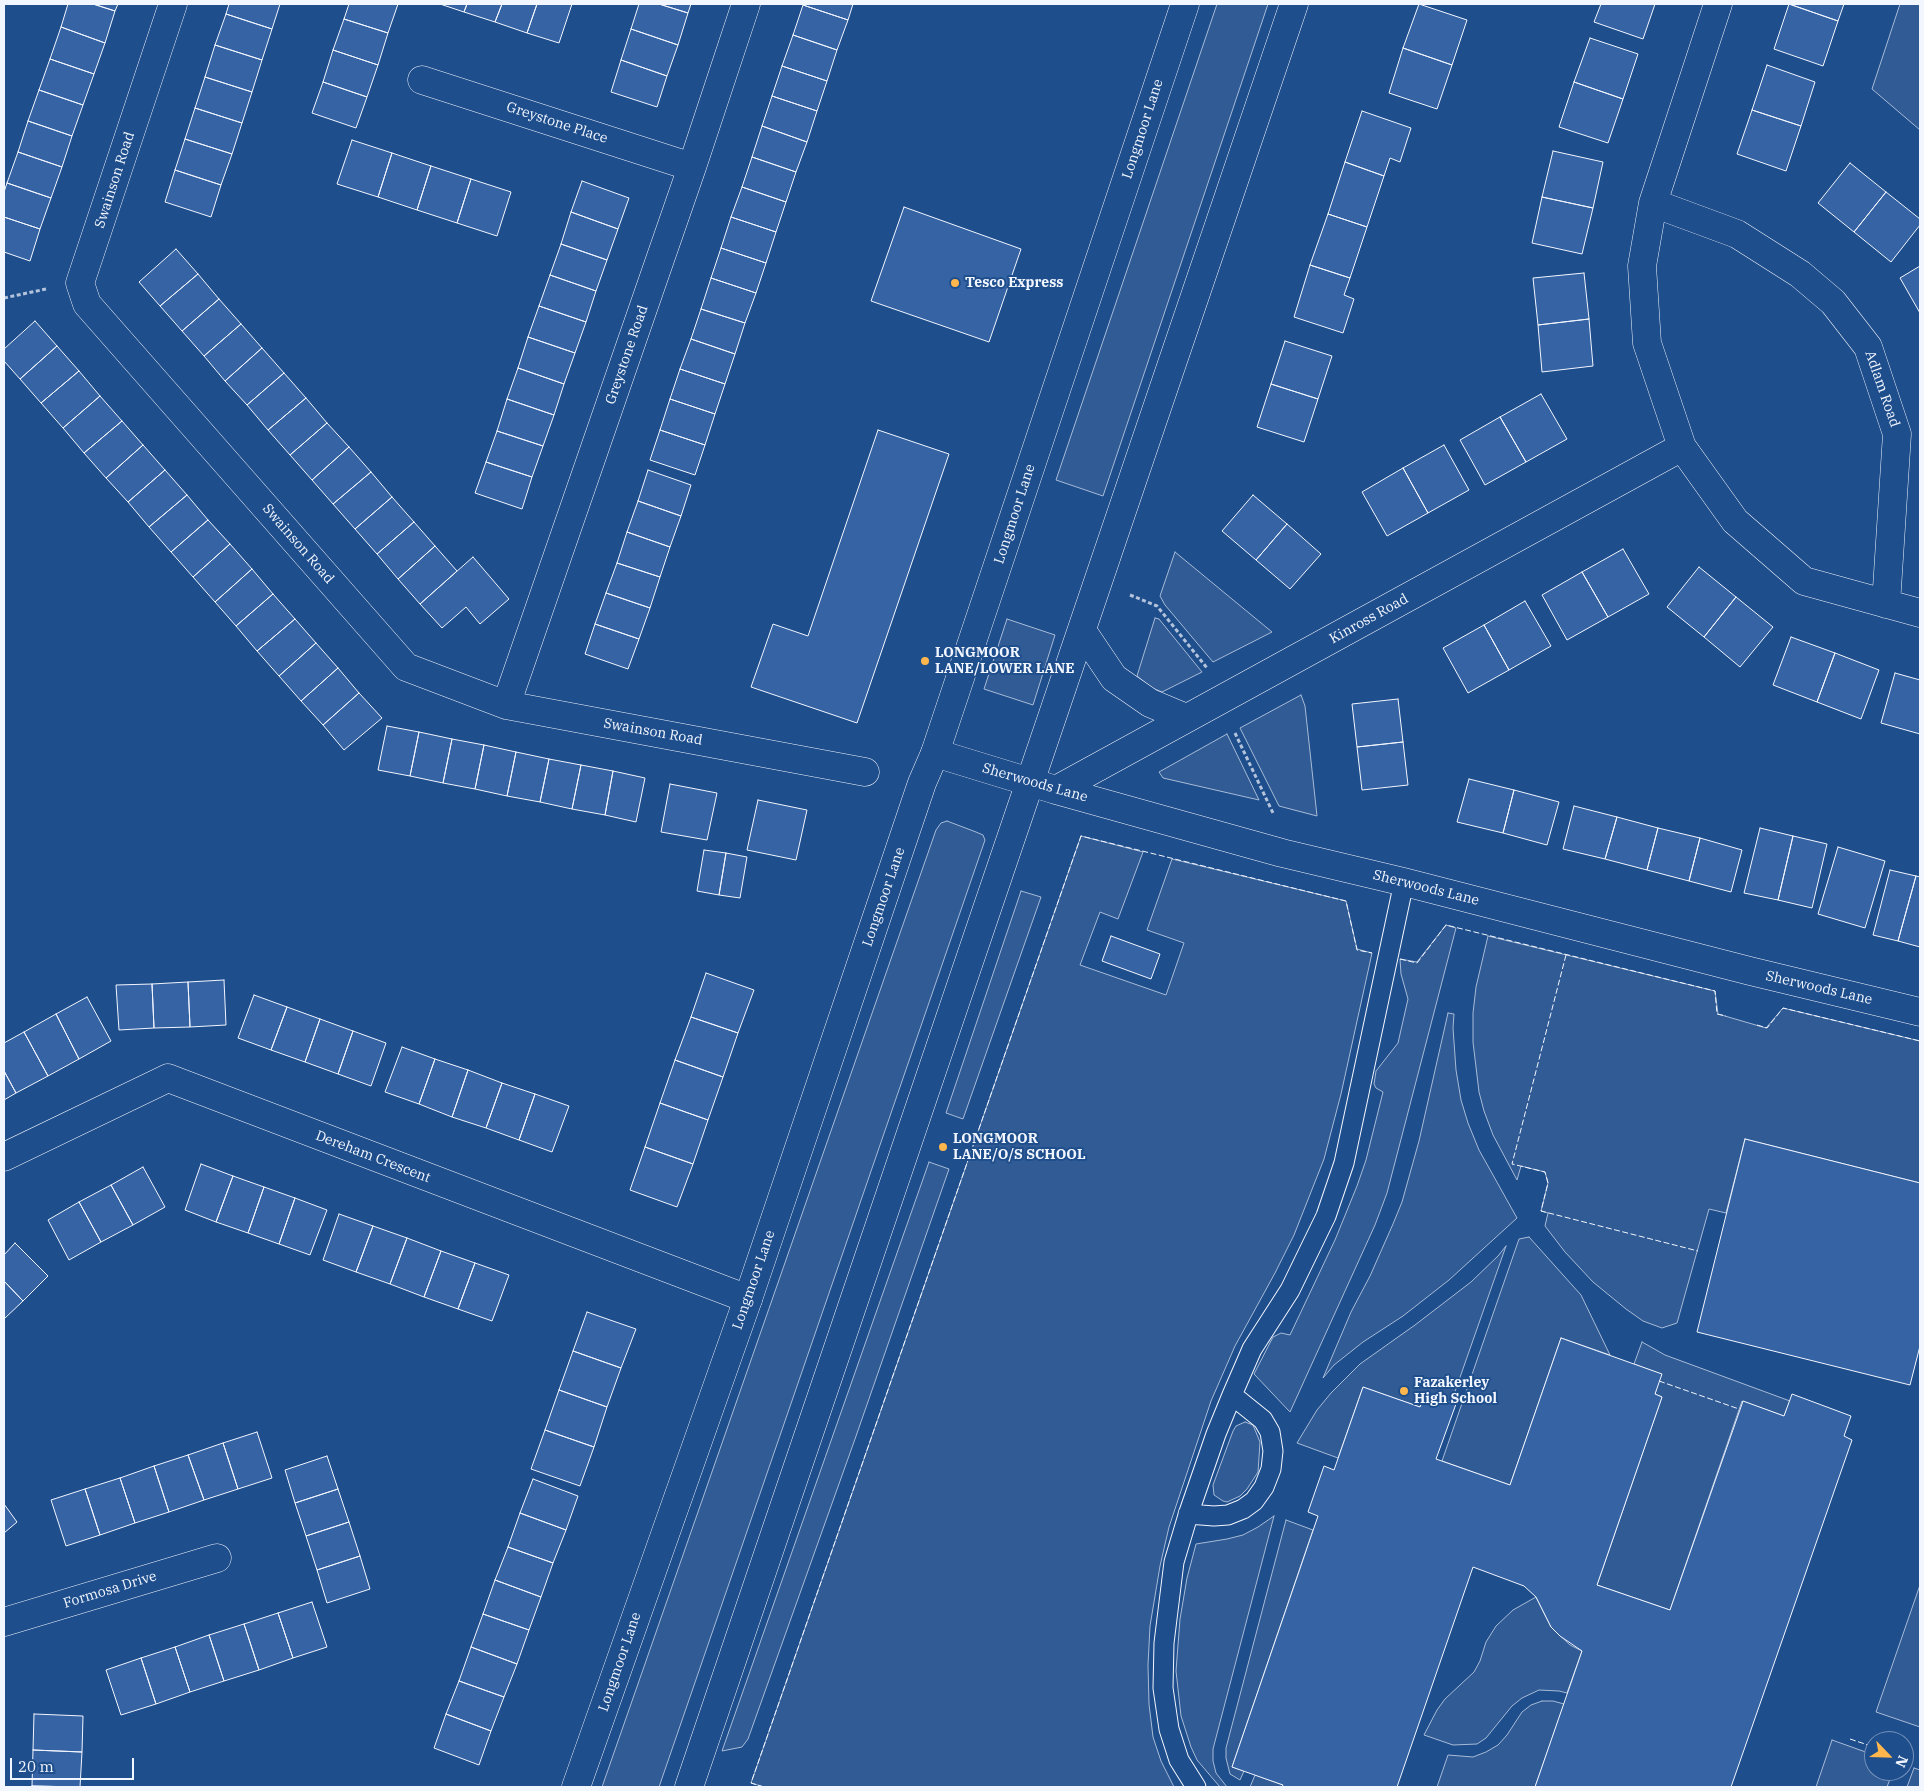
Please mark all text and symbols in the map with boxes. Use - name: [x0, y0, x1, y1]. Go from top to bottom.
- street label: Longmoor Lane: [1119, 77, 1167, 181]
- street label: Greystone Place: [504, 99, 610, 147]
- street label: Swainson Road: [92, 130, 138, 230]
- place label: Tesco Express: [965, 275, 1063, 291]
- marker: Tesco Express: [949, 277, 961, 289]
- street label: Greystone Road: [602, 303, 652, 407]
- street label: Adlam Road: [1861, 349, 1903, 429]
- street label: Longmoor Lane: [991, 462, 1039, 566]
- street label: Swainson Road: [259, 501, 337, 587]
- street label: Kinross Road: [1327, 590, 1411, 648]
- place label: LONGMOOR LANE/LOWER LANE: [935, 645, 1074, 678]
- marker: LONGMOOR LANE/LOWER LANE: [919, 655, 931, 667]
- street label: Swainson Road: [602, 715, 704, 749]
- street label: Sherwoods Lane: [980, 760, 1090, 806]
- street label: Longmoor Lane: [859, 845, 909, 949]
- street label: Sherwoods Lane: [1371, 867, 1481, 909]
- street label: Sherwoods Lane: [1764, 968, 1874, 1008]
- street label: Dereham Crescent: [313, 1127, 433, 1187]
- place label: LONGMOOR LANE/O/S SCHOOL: [953, 1131, 1086, 1164]
- marker: LONGMOOR LANE/O/S SCHOOL: [937, 1141, 949, 1153]
- street label: Longmoor Lane: [729, 1228, 779, 1332]
- place label: Fazakerley High School: [1414, 1375, 1497, 1408]
- marker: Fazakerley High School: [1398, 1385, 1410, 1397]
- street label: Formosa Drive: [61, 1568, 159, 1612]
- street label: Longmoor Lane: [595, 1610, 645, 1714]
- north arrow: [1864, 1731, 1914, 1781]
- scale bar: [12, 1748, 136, 1780]
- text: N: [1891, 1753, 1912, 1770]
- text: 20 m: [18, 1757, 54, 1776]

